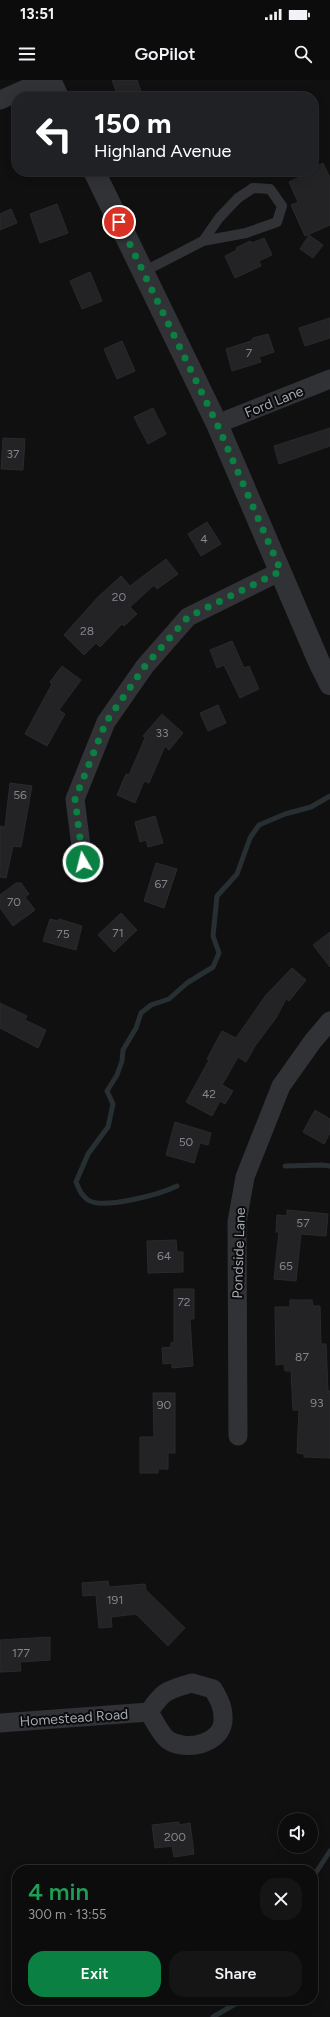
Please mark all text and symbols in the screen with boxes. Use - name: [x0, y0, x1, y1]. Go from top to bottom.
- text: 13:51: [20, 5, 54, 23]
- icon: menu: [16, 43, 38, 65]
- text: GoPilot: [135, 43, 195, 65]
- icon: search: [292, 43, 314, 65]
- text: 150 m: [94, 106, 171, 140]
- icon: left: [28, 108, 80, 160]
- text: Highland Avenue: [94, 140, 231, 162]
- pin: [102, 205, 136, 239]
- icon: arrive: [108, 211, 130, 233]
- house number: 7: [246, 346, 253, 360]
- street label: Ford Lane: [242, 382, 306, 421]
- house number: 37: [7, 447, 20, 461]
- house number: 4: [200, 532, 208, 546]
- house number: 20: [112, 590, 127, 604]
- house number: 28: [80, 624, 94, 638]
- house number: 33: [155, 726, 169, 740]
- house number: 56: [13, 788, 27, 802]
- position arrow: [62, 841, 104, 883]
- house number: 67: [154, 877, 168, 891]
- house number: 70: [7, 895, 21, 909]
- house number: 71: [112, 926, 124, 940]
- house number: 75: [56, 927, 70, 941]
- house number: 42: [202, 1087, 216, 1101]
- house number: 50: [179, 1135, 194, 1149]
- street label: Pondside Lane: [229, 1207, 249, 1299]
- house number: 57: [296, 1216, 310, 1230]
- house number: 64: [157, 1249, 172, 1263]
- house number: 65: [279, 1259, 293, 1273]
- house number: 72: [177, 1295, 191, 1309]
- house number: 87: [295, 1350, 309, 1364]
- house number: 93: [310, 1396, 324, 1410]
- house number: 90: [157, 1398, 172, 1412]
- house number: 191: [107, 1593, 123, 1607]
- house number: 177: [12, 1646, 30, 1660]
- street label: Homestead Road: [19, 1706, 129, 1730]
- map controls: [278, 1813, 318, 1853]
- button: sound: [278, 1813, 318, 1853]
- house number: 200: [164, 1830, 186, 1844]
- text: 4 min: [28, 1877, 89, 1906]
- button: close: [260, 1878, 302, 1920]
- text: 300 m · 13:55: [28, 1907, 106, 1922]
- button: Exit: [28, 1951, 161, 1997]
- button: Share: [169, 1951, 302, 1997]

